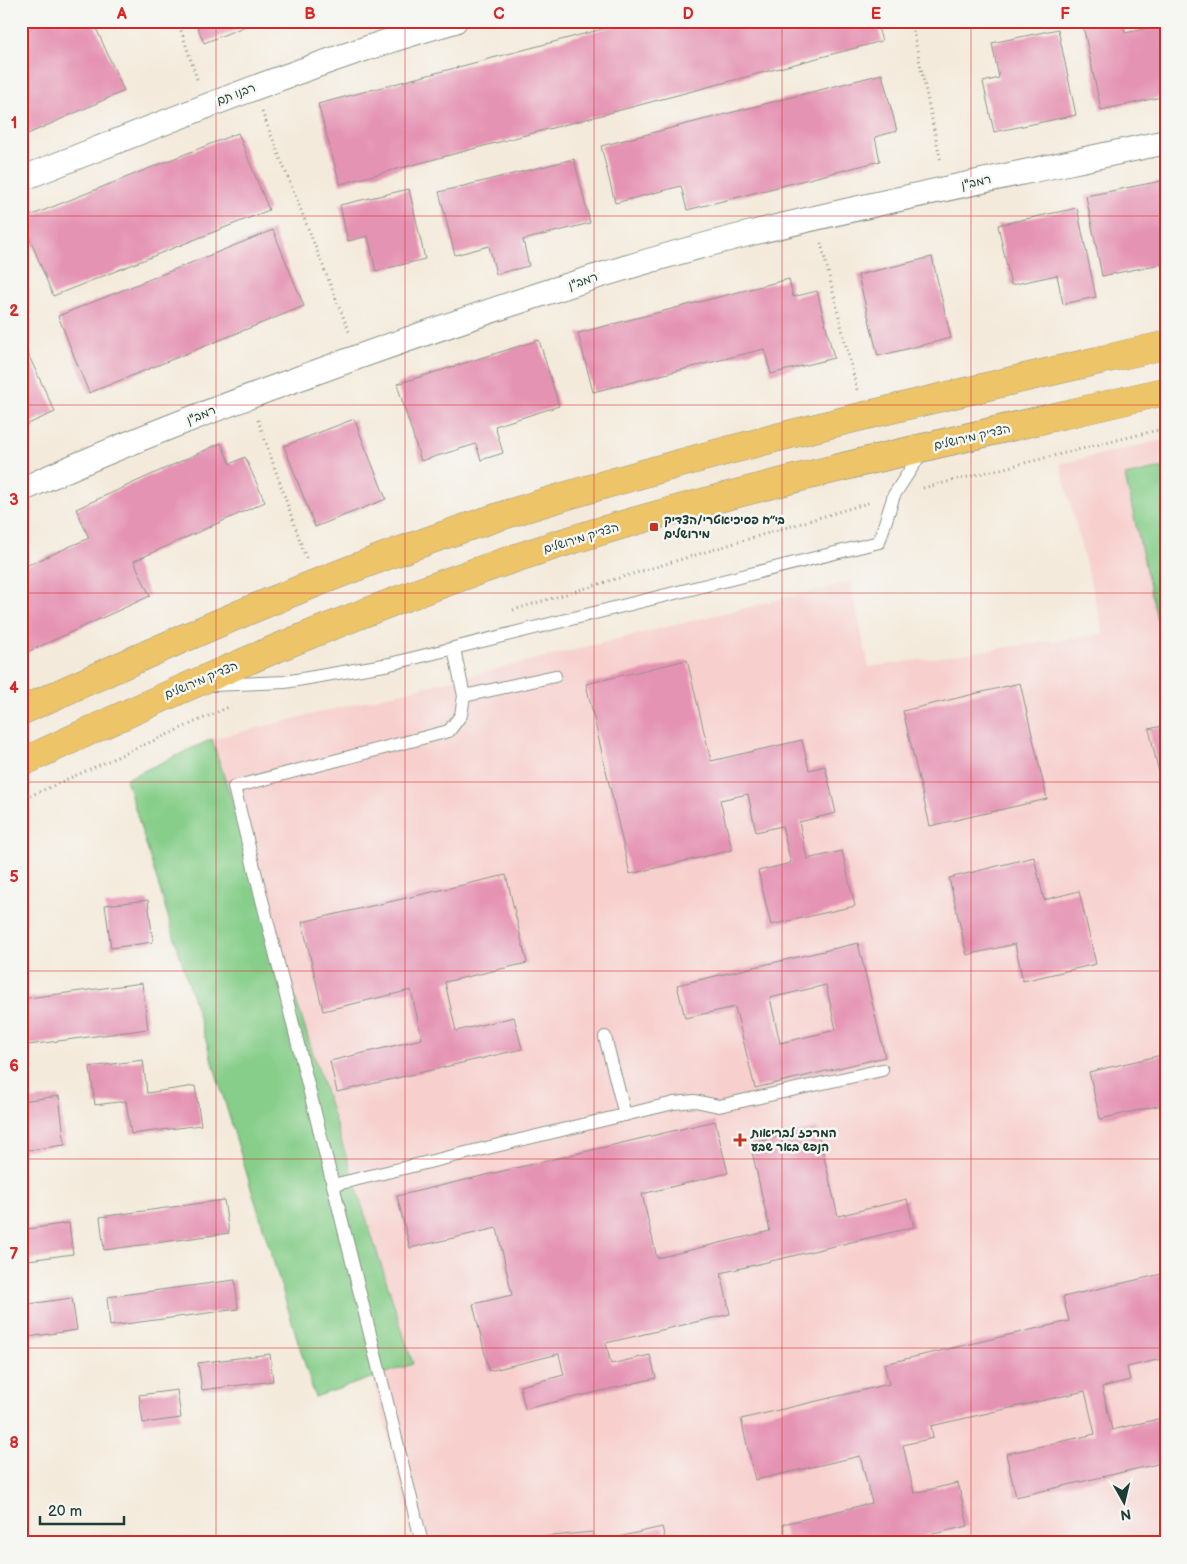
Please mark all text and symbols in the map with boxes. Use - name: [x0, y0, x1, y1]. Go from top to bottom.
- text: A: [116, 5, 127, 24]
- text: B: [304, 5, 316, 24]
- text: C: [493, 5, 505, 24]
- text: D: [682, 5, 694, 24]
- text: E: [871, 5, 881, 24]
- text: F: [1060, 5, 1070, 24]
- street label: רבנו תם: [215, 80, 258, 109]
- text: 1: [11, 114, 17, 133]
- street label: רמב"ן: [960, 172, 992, 193]
- street label: רמב"ן: [566, 270, 600, 293]
- text: 2: [9, 302, 19, 321]
- street label: רמב"ן: [184, 403, 218, 428]
- street label: הצדיק מירושלים: [932, 421, 1012, 454]
- text: 3: [9, 491, 19, 510]
- place label: בי״ח פסיכיאטרי/הצדיק מירושלים: [664, 513, 785, 542]
- street label: הצדיק מירושלים: [541, 520, 621, 557]
- marker: בי״ח פסיכיאטרי/הצדיק מירושלים: [648, 521, 660, 533]
- street label: הצדיק מירושלים: [162, 658, 240, 703]
- text: 4: [9, 679, 19, 698]
- text: 5: [9, 868, 19, 887]
- text: 6: [9, 1057, 19, 1076]
- place label: המרכז לבריאות הנפש באר שבע: [750, 1126, 837, 1155]
- marker: המרכז לבריאות הנפש באר שבע: [733, 1133, 747, 1147]
- text: 7: [10, 1245, 19, 1264]
- text: 8: [9, 1434, 19, 1453]
- north arrow: [1100, 1476, 1150, 1526]
- scale bar: [40, 1494, 124, 1526]
- text: 20 m: [48, 1502, 82, 1521]
- text: N: [1119, 1505, 1132, 1524]

